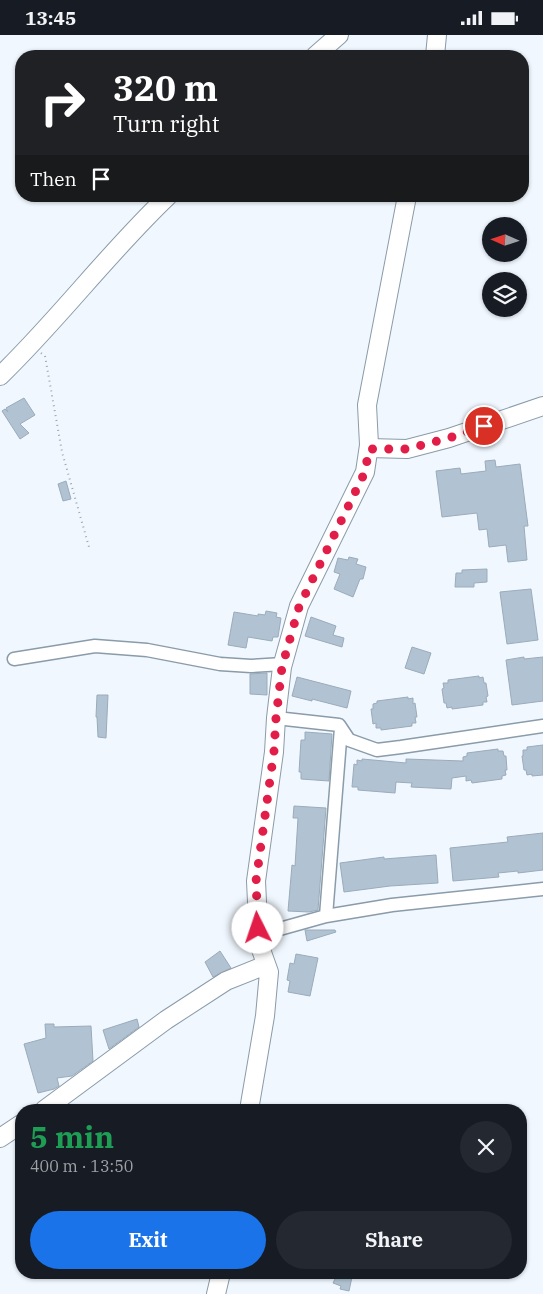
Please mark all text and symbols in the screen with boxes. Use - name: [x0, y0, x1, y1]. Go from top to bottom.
- text: 13:45: [25, 6, 76, 30]
- text: 320 m: [113, 65, 218, 111]
- icon: right: [30, 70, 95, 135]
- text: Turn right: [113, 109, 220, 138]
- icon: arrive: [87, 165, 115, 193]
- text: Then: [30, 167, 77, 191]
- north arrow: [482, 217, 528, 263]
- map controls: [482, 217, 527, 317]
- button: layers: [482, 272, 527, 317]
- pin: [463, 405, 505, 447]
- icon: arrive: [470, 412, 498, 440]
- position arrow: [231, 901, 283, 953]
- text: 5 min: [30, 1117, 114, 1156]
- button: close: [460, 1121, 512, 1173]
- text: 400 m · 13:50: [30, 1156, 133, 1176]
- button: Exit: [30, 1211, 266, 1269]
- button: Share: [276, 1211, 512, 1269]

